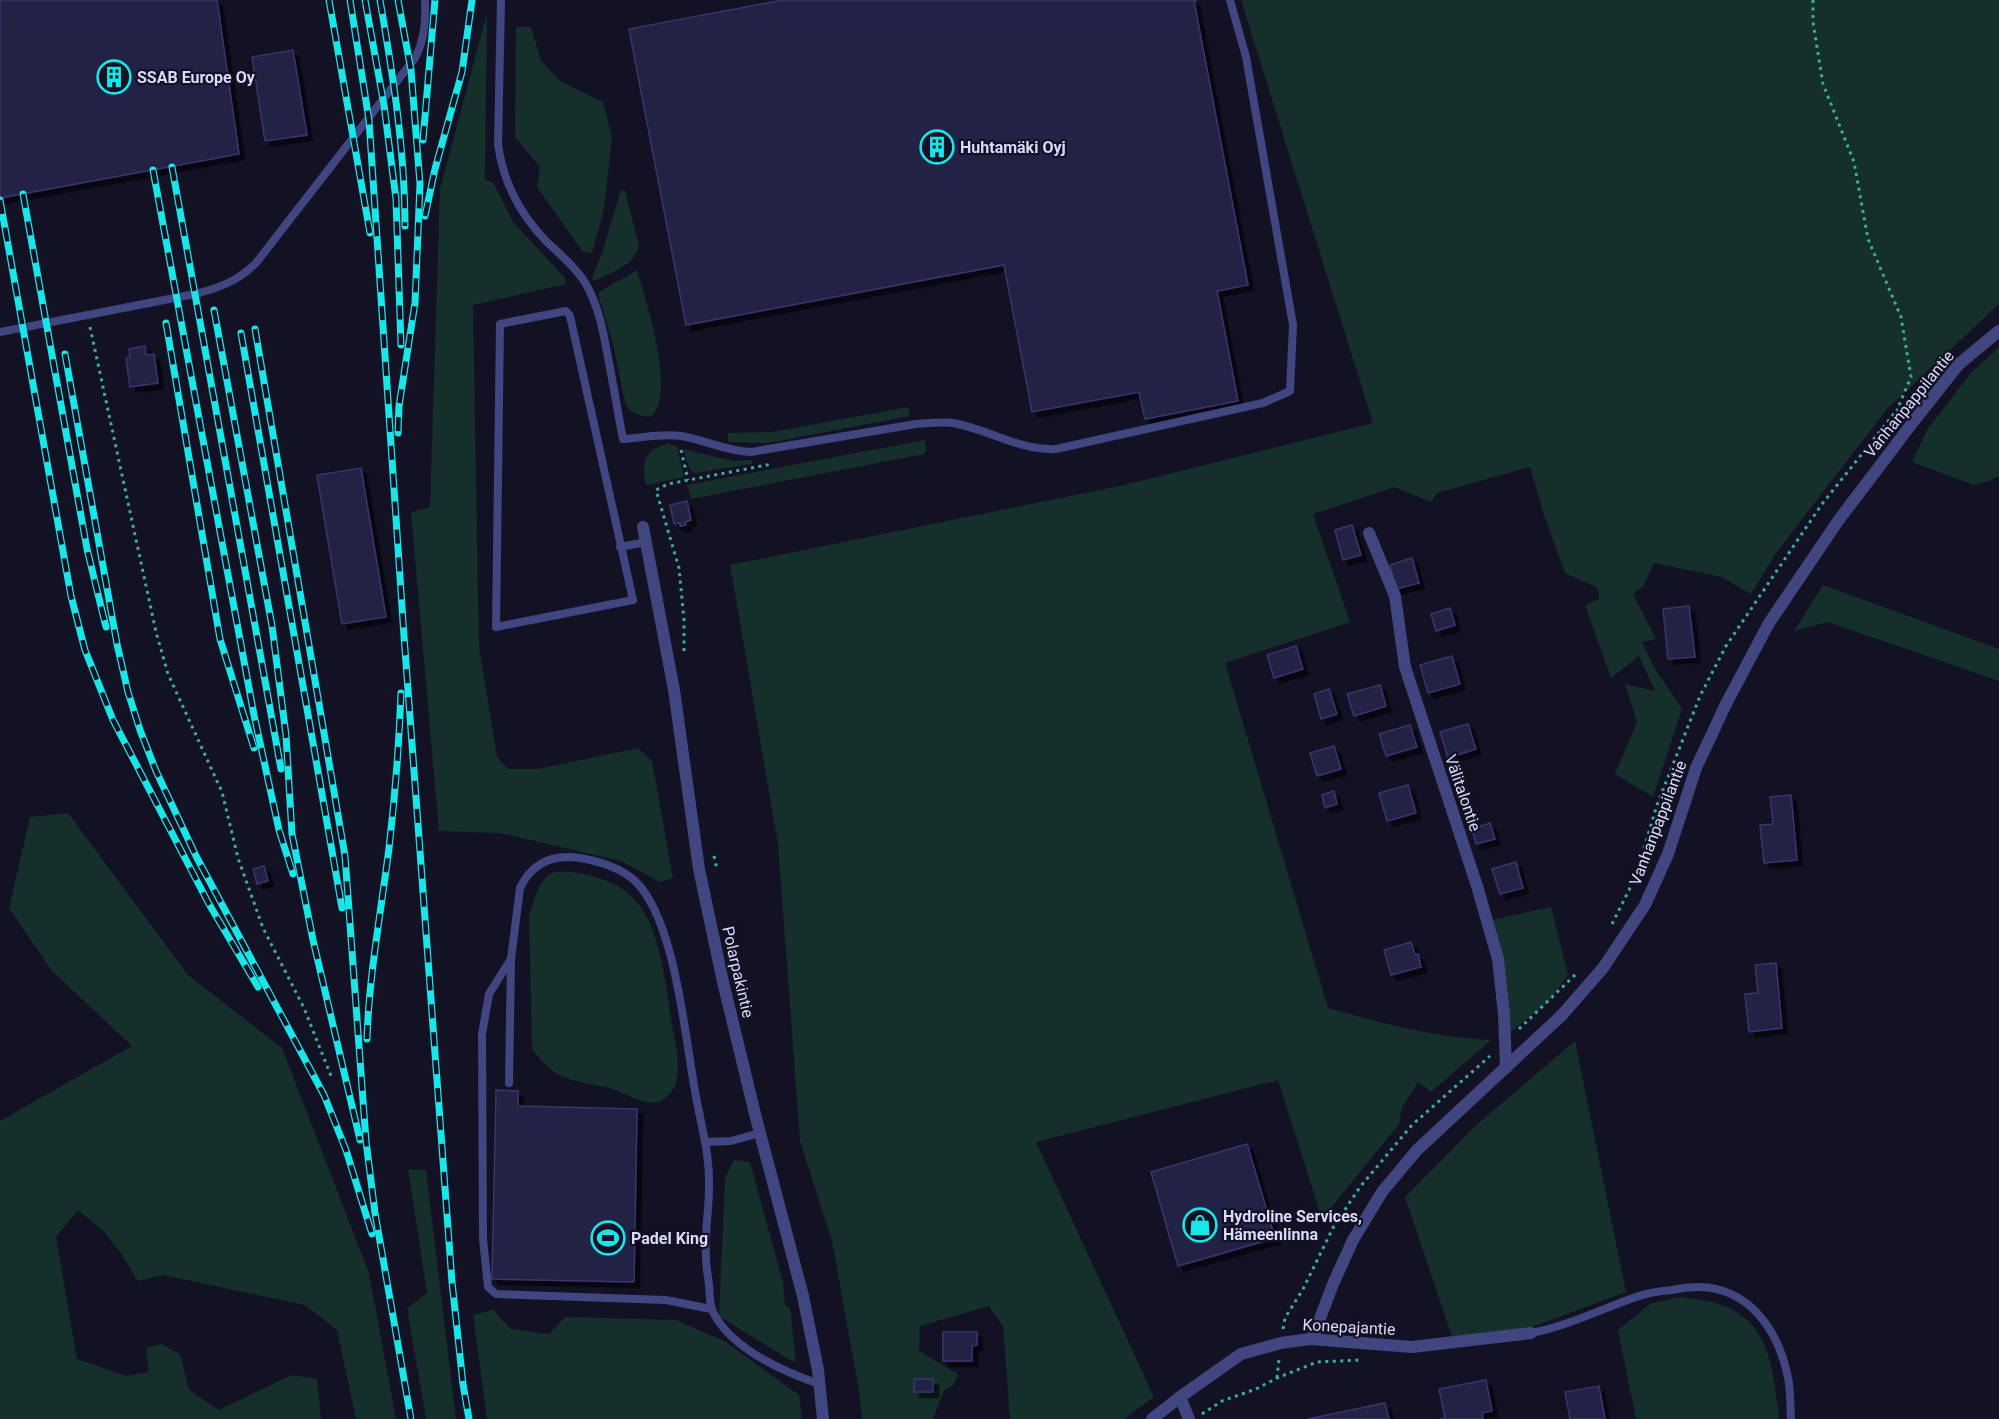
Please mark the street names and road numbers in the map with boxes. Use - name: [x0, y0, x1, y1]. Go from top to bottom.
- street label: Vanhanpappilantie: [1860, 347, 1958, 461]
- street label: Välitalontie: [1441, 752, 1485, 834]
- street label: Vanhanpappilantie: [1625, 758, 1691, 888]
- street label: Polarpakintie: [718, 924, 758, 1020]
- street label: Konepajantie: [1302, 1315, 1396, 1339]

